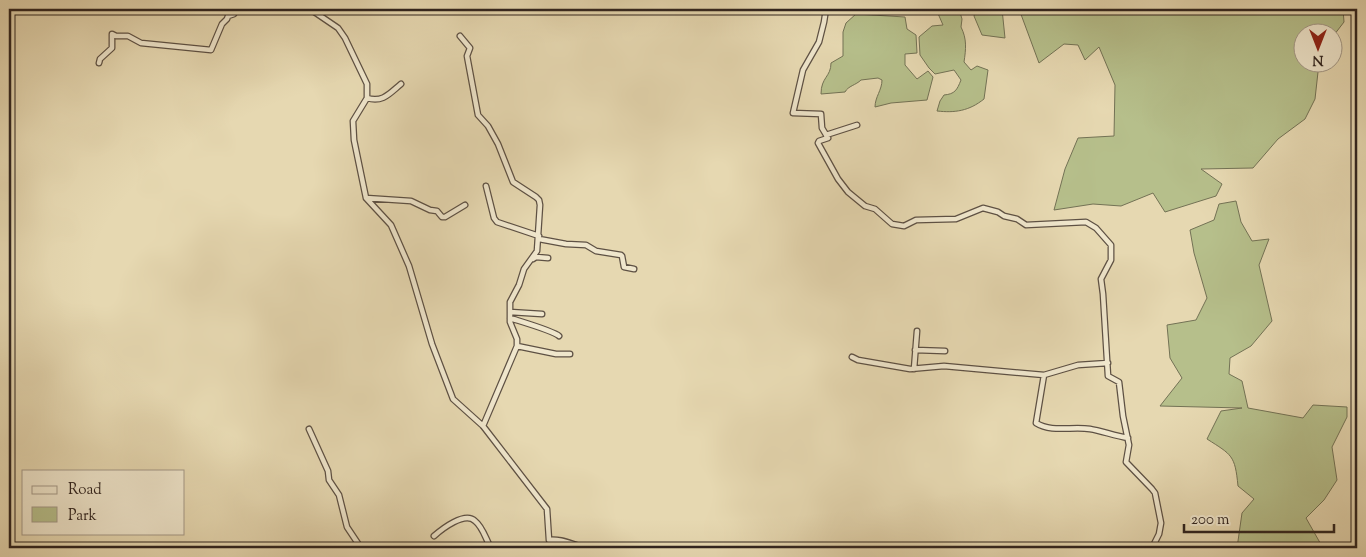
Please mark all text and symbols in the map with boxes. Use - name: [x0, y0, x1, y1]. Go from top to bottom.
- north arrow: [1294, 22, 1344, 72]
- text: N: [1312, 49, 1324, 69]
- legend: [22, 470, 185, 534]
- text: Road: [68, 480, 102, 501]
- scale bar: [1184, 502, 1334, 534]
- text: Park: [68, 506, 97, 527]
- text: 200 m: [1191, 510, 1230, 531]

